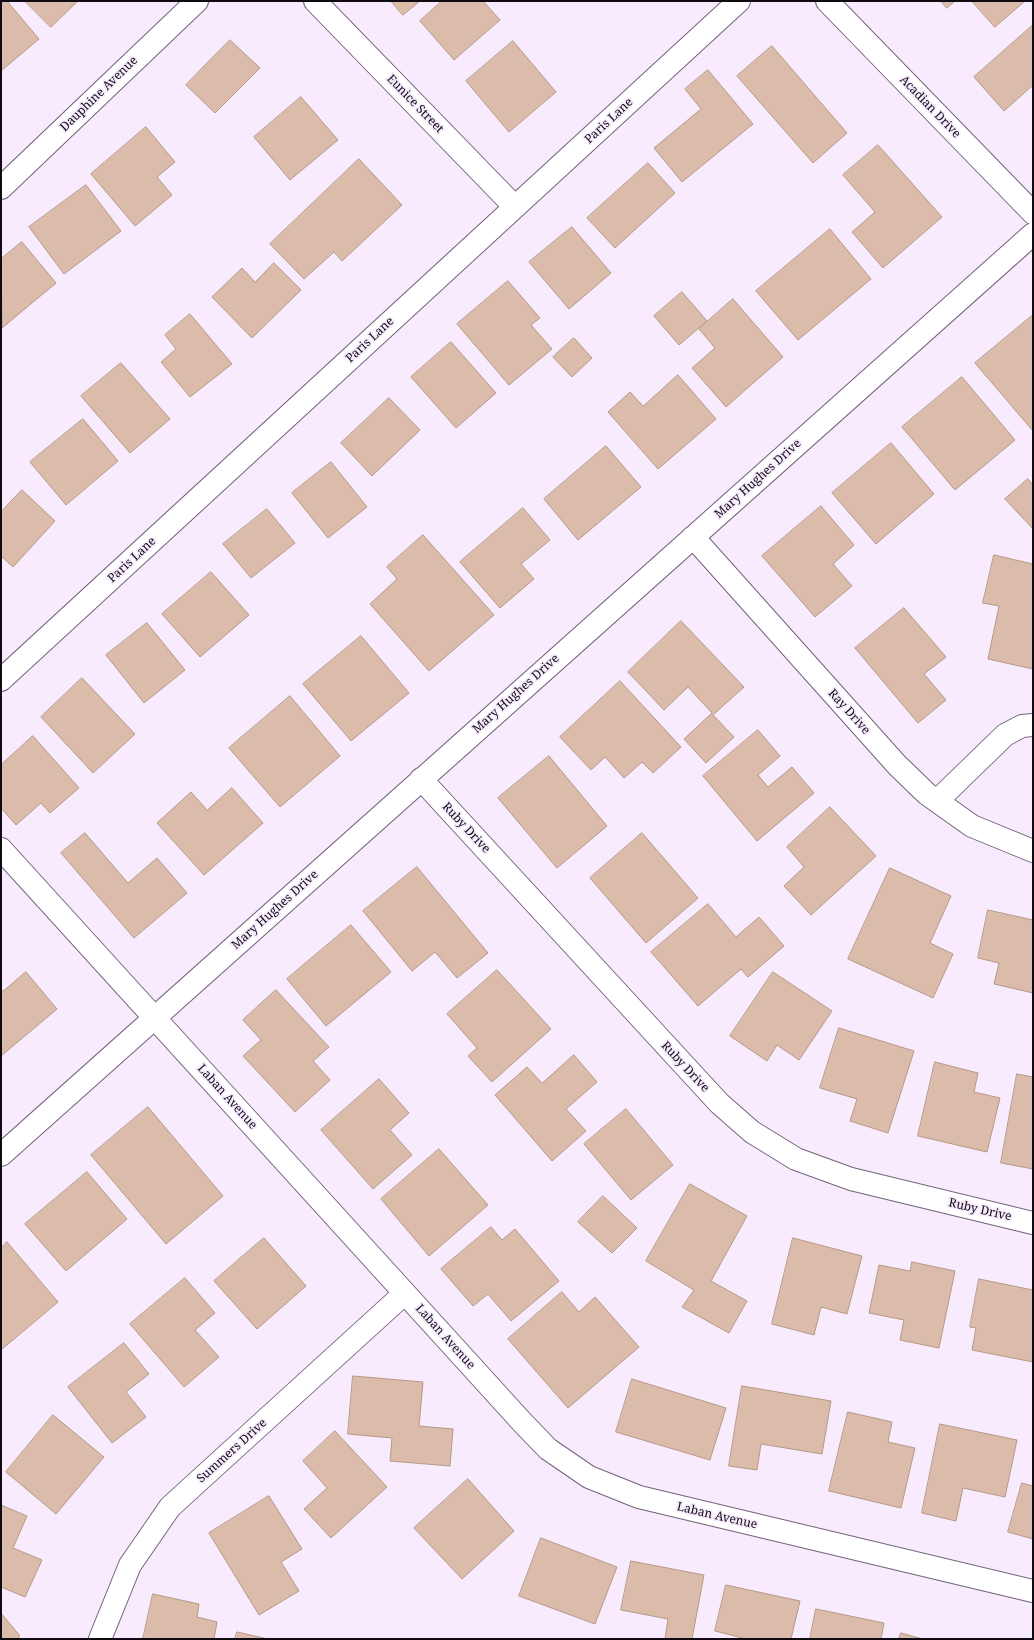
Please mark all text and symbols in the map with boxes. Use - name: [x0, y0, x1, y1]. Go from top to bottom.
- street label: Dauphine Avenue: [57, 53, 141, 135]
- street label: Eunice Street: [384, 72, 446, 136]
- street label: Acadian Drive: [897, 73, 963, 141]
- street label: Paris Lane: [582, 95, 636, 147]
- street label: Paris Lane: [343, 314, 397, 366]
- street label: Mary Hughes Drive: [712, 436, 804, 522]
- street label: Paris Lane: [105, 534, 159, 586]
- street label: Mary Hughes Drive: [470, 651, 562, 737]
- street label: Ray Drive: [825, 686, 873, 738]
- street label: Ruby Drive: [439, 800, 493, 856]
- street label: Mary Hughes Drive: [229, 867, 321, 953]
- street label: Ruby Drive: [658, 1039, 712, 1095]
- street label: Laban Avenue: [194, 1062, 260, 1132]
- street label: Ruby Drive: [947, 1196, 1013, 1224]
- street label: Laban Avenue: [412, 1302, 478, 1372]
- street label: Summers Drive: [194, 1416, 270, 1486]
- street label: Laban Avenue: [675, 1500, 759, 1532]

